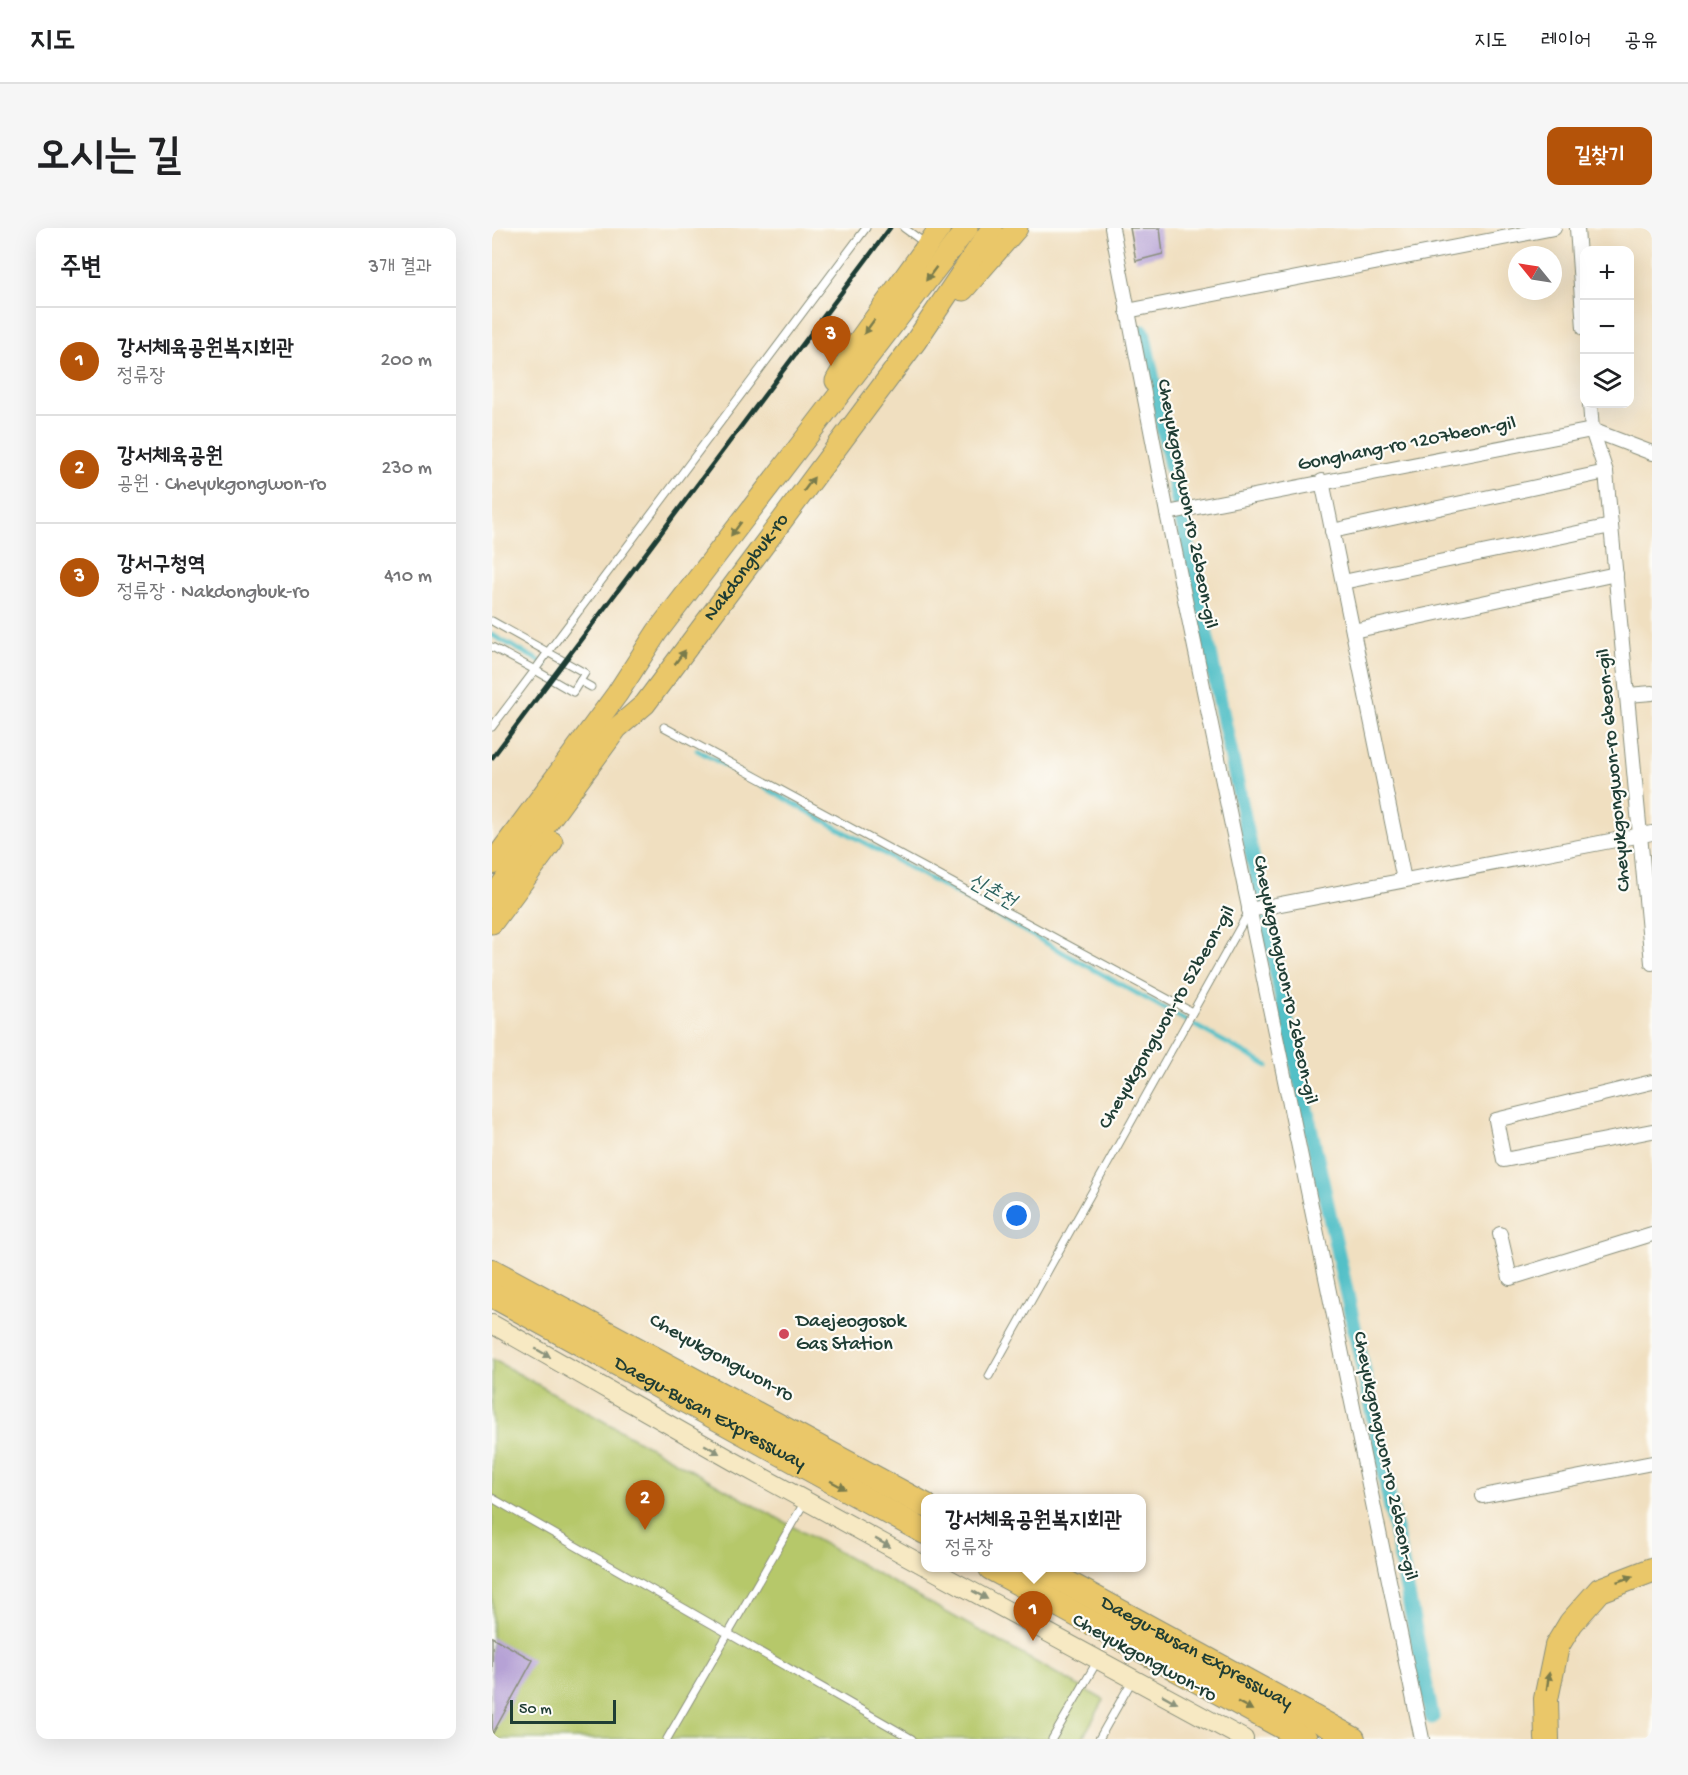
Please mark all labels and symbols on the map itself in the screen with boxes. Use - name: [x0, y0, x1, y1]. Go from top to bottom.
- north arrow: [1508, 246, 1562, 300]
- one-way arrow: [926, 267, 938, 282]
- pin: 3: [812, 316, 850, 366]
- one-way arrow: [863, 318, 875, 334]
- street label: Cheyukgongwon-ro 26beon-gil: [1151, 377, 1221, 631]
- street label: Gonghang-ro 1207beon-gil: [1296, 413, 1518, 477]
- one-way arrow: [803, 476, 815, 492]
- street label: Nakdongbuk-ro: [699, 509, 794, 626]
- one-way arrow: [730, 521, 742, 537]
- street label: Cheyukgongwon-ro 6beon-gil: [1593, 648, 1637, 892]
- one-way arrow: [674, 650, 686, 665]
- street label: Cheyukgongwon-ro 26beon-gil: [1246, 854, 1322, 1106]
- water label: 신촌천: [963, 869, 1022, 917]
- street label: Cheyukgongwon-ro 52beon-gil: [1095, 902, 1241, 1134]
- your location: [1002, 1201, 1031, 1230]
- street label: Cheyukgongwon-ro: [645, 1310, 797, 1408]
- place label: Daejeogosok Gas Station: [794, 1311, 907, 1357]
- marker: Daejeogosok Gas Station: [777, 1327, 791, 1341]
- street label: Cheyukgongwon-ro 26beon-gil: [1346, 1330, 1422, 1582]
- one-way arrow: [535, 1348, 552, 1358]
- street label: Daegu-Busan Expressway: [608, 1351, 810, 1476]
- one-way arrow: [704, 1444, 720, 1455]
- one-way arrow: [830, 1479, 846, 1490]
- pin: 2: [626, 1480, 664, 1530]
- one-way arrow: [875, 1538, 892, 1548]
- one-way arrow: [1616, 1573, 1634, 1583]
- one-way arrow: [972, 1590, 989, 1600]
- street label: Daegu-Busan Expressway: [1094, 1591, 1296, 1715]
- pin: 1: [1014, 1592, 1052, 1641]
- street label: Cheyukgongwon-ro: [1068, 1610, 1220, 1708]
- one-way arrow: [1544, 1671, 1553, 1690]
- one-way arrow: [1161, 1694, 1178, 1704]
- scale bar: [510, 1697, 616, 1724]
- one-way arrow: [1237, 1701, 1254, 1711]

